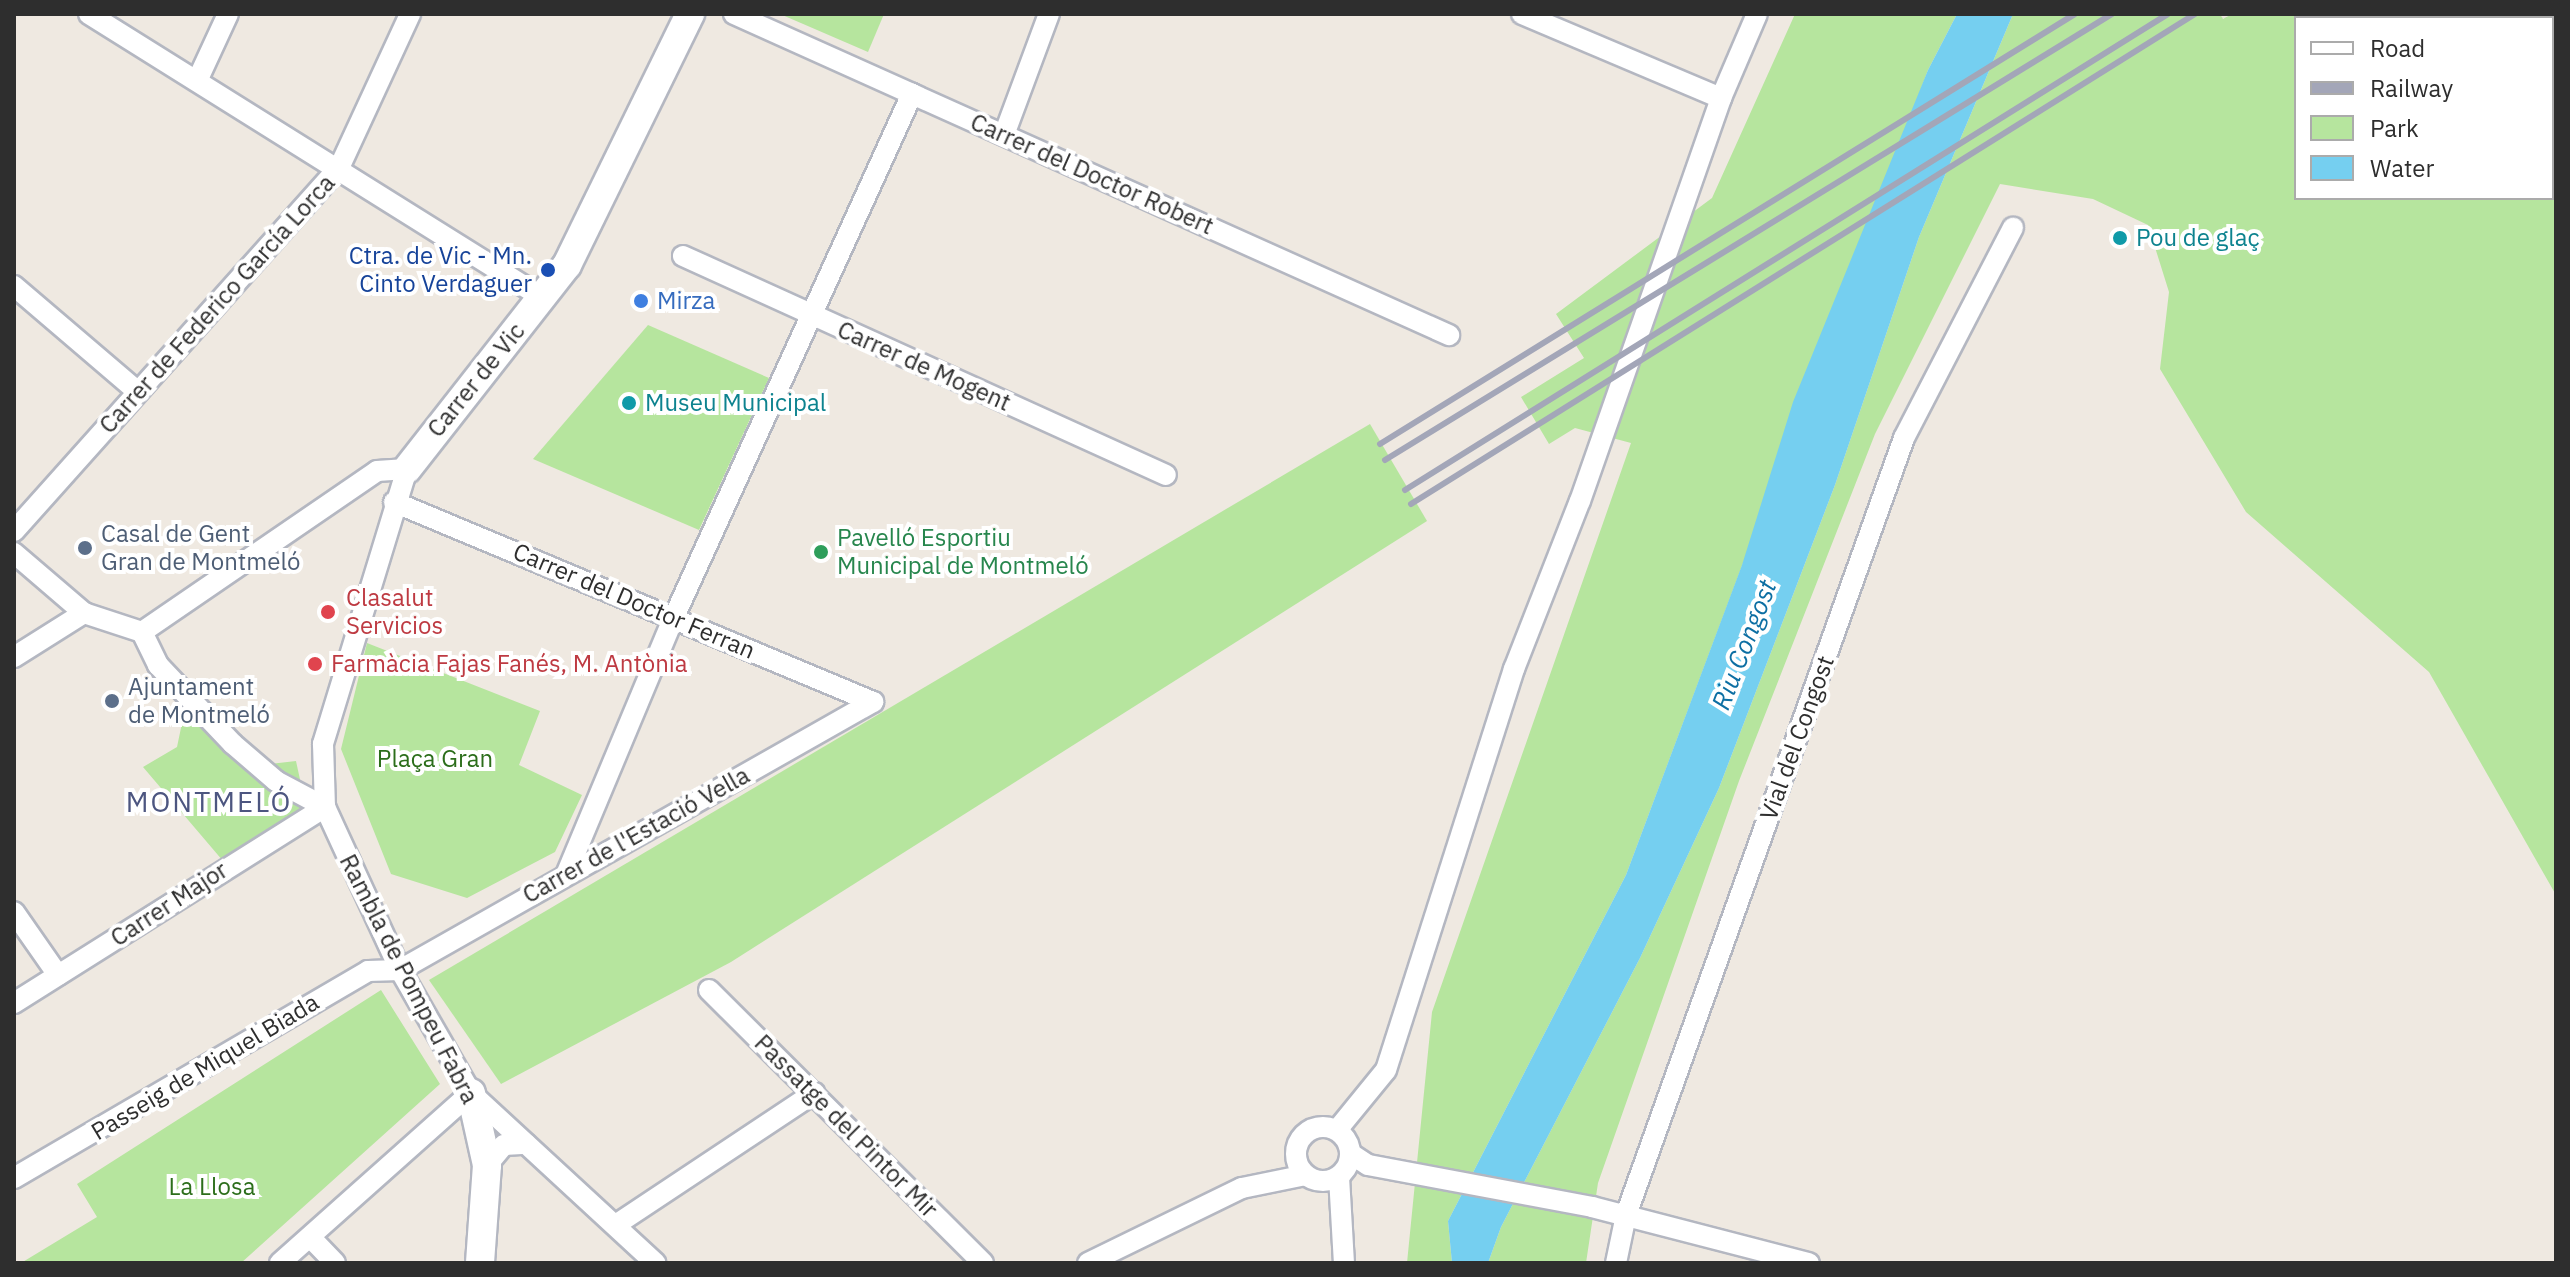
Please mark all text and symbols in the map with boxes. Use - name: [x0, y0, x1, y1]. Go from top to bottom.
- legend: [2294, 16, 2554, 200]
- text: Road: [2370, 32, 2425, 64]
- text: Railway: [2370, 72, 2453, 104]
- street label: Carrer del Doctor Robert: [966, 107, 1218, 241]
- text: Park: [2370, 112, 2419, 144]
- text: Water: [2370, 152, 2434, 184]
- street label: Carrer de Federico García Lorca: [93, 169, 341, 439]
- place label: Pou de glaç: [2136, 224, 2260, 252]
- marker: Pou de glaç: [2111, 229, 2129, 247]
- place label: Ctra. de Vic - Mn. Cinto Verdaguer: [349, 242, 532, 298]
- marker: Ctra. de Vic - Mn. Cinto Verdaguer: [539, 261, 557, 279]
- place label: Mirza: [657, 287, 715, 315]
- marker: Mirza: [632, 292, 650, 310]
- street label: Carrer de Mogent: [833, 315, 1015, 417]
- street label: Carrer de Vic: [421, 317, 531, 443]
- place label: Museu Municipal: [645, 389, 826, 417]
- marker: Museu Municipal: [620, 394, 638, 412]
- place label: Casal de Gent Gran de Montmeló: [101, 520, 300, 576]
- place label: Pavelló Esportiu Municipal de Montmeló: [837, 524, 1089, 580]
- street label: Carrer del Doctor Ferran: [509, 537, 759, 665]
- marker: Casal de Gent Gran de Montmeló: [76, 539, 94, 557]
- marker: Pavelló Esportiu Municipal de Montmeló: [812, 543, 830, 561]
- water label: Riu Congost: [1705, 576, 1783, 714]
- place label: Clasalut Servicios: [346, 584, 443, 640]
- marker: Clasalut Servicios: [317, 601, 339, 623]
- place label: Farmàcia Fajas Fanés, M. Antònia: [331, 650, 688, 678]
- street label: Vial del Congost: [1754, 652, 1840, 824]
- marker: Farmàcia Fajas Fanés, M. Antònia: [306, 655, 324, 673]
- place label: Ajuntament de Montmeló: [128, 673, 270, 729]
- marker: Ajuntament de Montmeló: [103, 692, 121, 710]
- park label: Plaça Gran: [377, 745, 493, 773]
- street label: Carrer de l'Estació Vella: [518, 761, 754, 909]
- district label: MONTMELÓ: [126, 785, 292, 819]
- street label: Rambla de Pompeu Fabra: [333, 849, 485, 1109]
- street label: Carrer Major: [105, 856, 233, 952]
- street label: Passeig de Miquel Biada: [86, 988, 324, 1146]
- street label: Passatge del Pintor Mir: [749, 1029, 943, 1223]
- park label: La Llosa: [169, 1173, 255, 1201]

